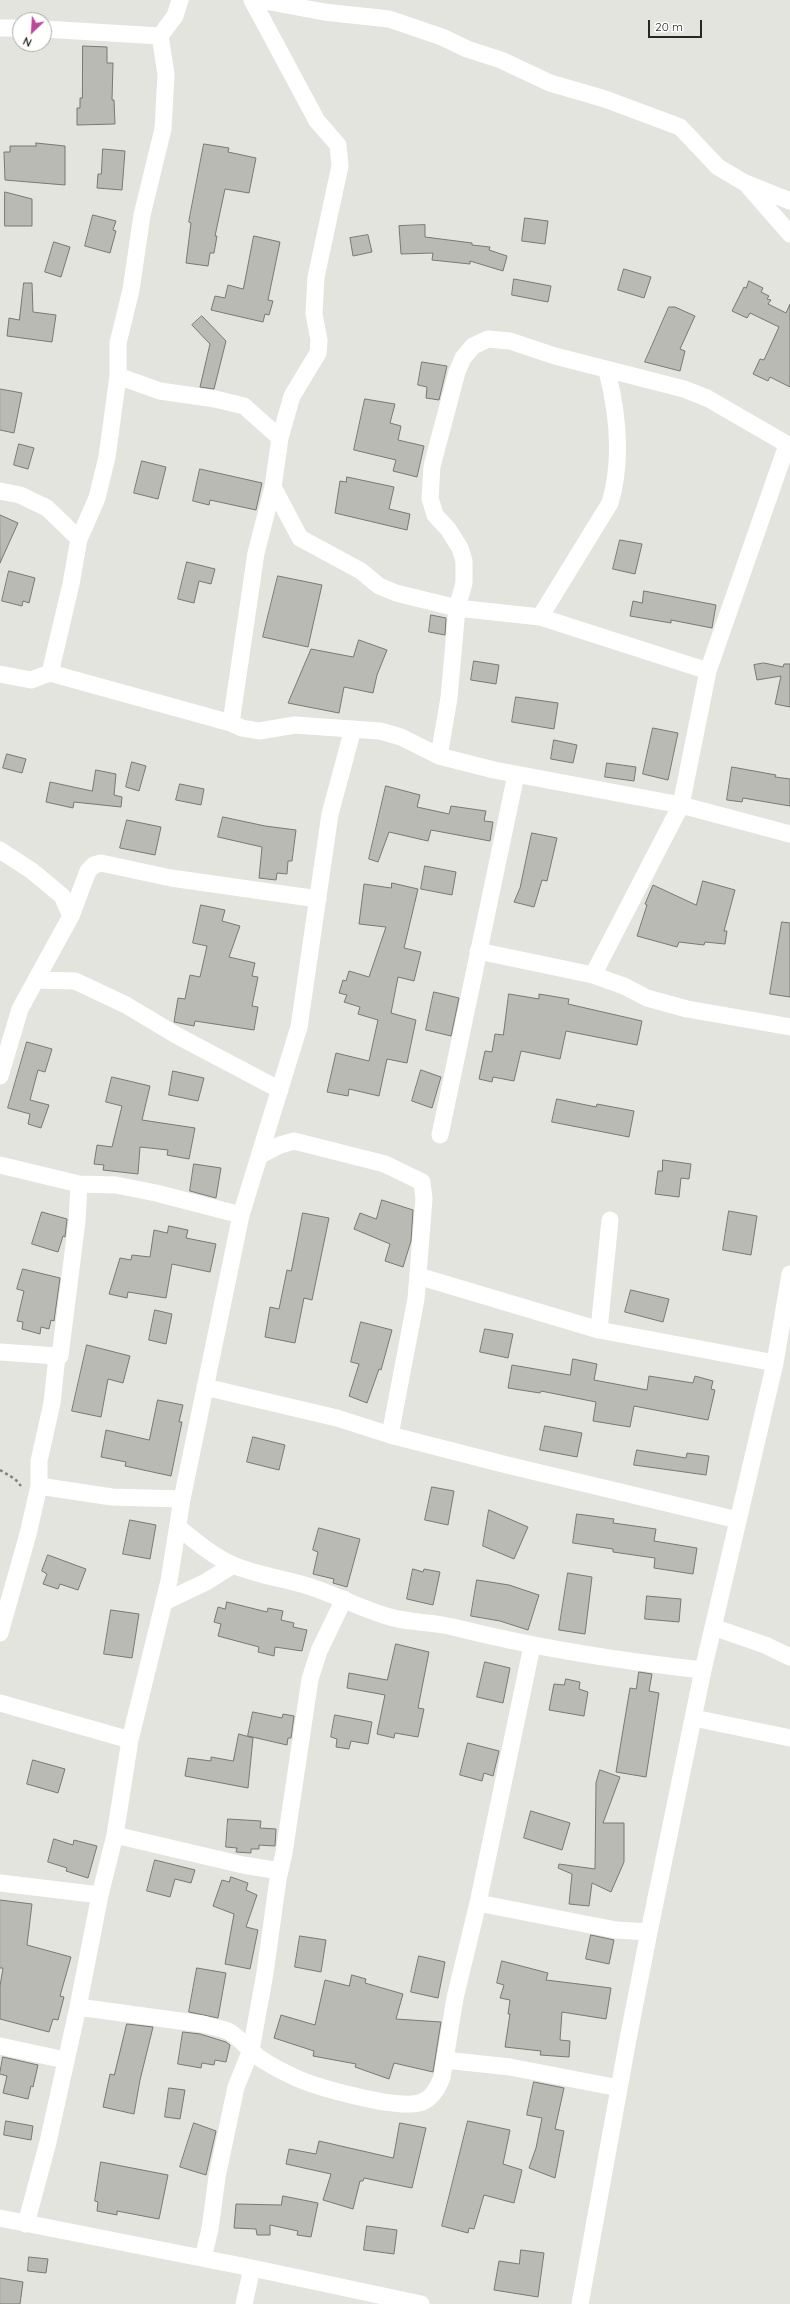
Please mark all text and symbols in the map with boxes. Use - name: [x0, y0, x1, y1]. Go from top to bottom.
- north arrow: [12, 12, 52, 52]
- scale bar: [650, 12, 704, 38]
- text: 20 m: [655, 19, 683, 34]
- text: N: [21, 34, 34, 50]

